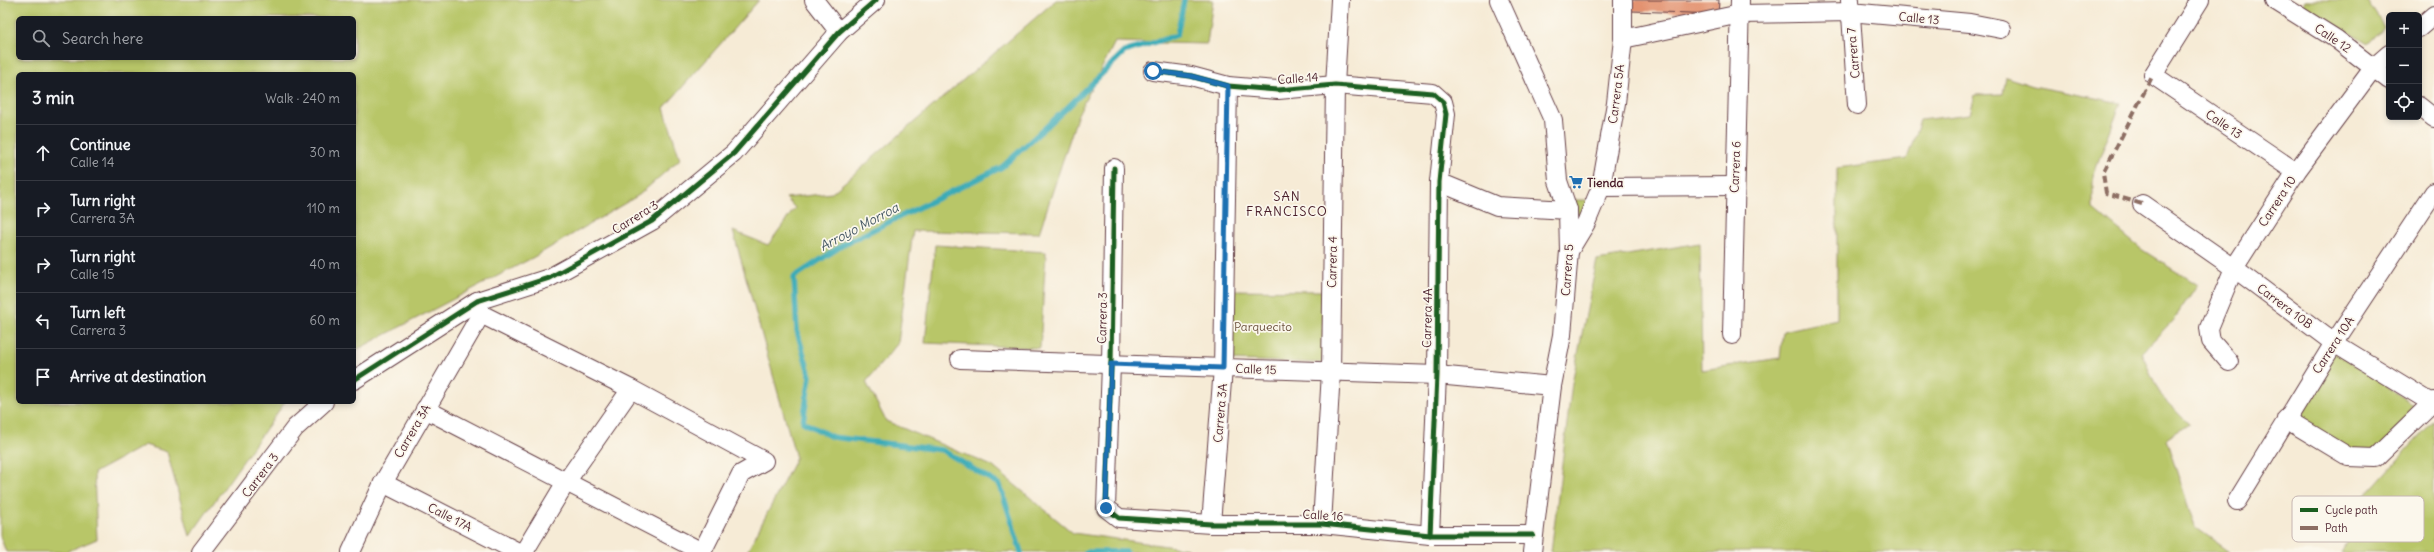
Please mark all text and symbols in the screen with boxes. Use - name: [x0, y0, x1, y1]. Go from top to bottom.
- street label: Calle 13: [1898, 9, 1940, 27]
- map controls: [2386, 12, 2422, 120]
- button: +: [2386, 12, 2422, 48]
- search box: [16, 16, 356, 60]
- street label: Calle 12: [2312, 20, 2354, 56]
- icon: search: [30, 27, 52, 49]
- street label: Carrera 7: [1843, 27, 1863, 79]
- text: Search here: [62, 29, 143, 48]
- button: −: [2386, 48, 2422, 84]
- route start: [1144, 62, 1162, 80]
- street label: Carrera 5A: [1605, 63, 1627, 125]
- street label: Calle 14: [1277, 69, 1319, 87]
- button: locate: [2386, 84, 2422, 120]
- text: 3 min: [32, 87, 74, 109]
- text: Walk · 240 m: [265, 90, 340, 107]
- street label: Calle 13: [2203, 106, 2245, 142]
- text: Continue: [70, 135, 131, 154]
- street label: Carrera 6: [1727, 141, 1743, 193]
- icon: ahead: [32, 142, 54, 164]
- text: 30 m: [310, 144, 340, 161]
- text: Calle 14: [70, 154, 114, 171]
- street label: Carrera 10: [2255, 173, 2299, 229]
- supermarket icon: Tienda: [1568, 174, 1584, 190]
- place label: Tienda: [1587, 175, 1623, 190]
- district label: SAN FRANCISCO: [1246, 188, 1328, 220]
- text: Turn right: [70, 191, 135, 210]
- street label: Carrera 3: [609, 197, 661, 237]
- icon: right: [32, 198, 54, 220]
- water label: Arroyo Morroa: [817, 199, 902, 255]
- text: 110 m: [307, 200, 340, 217]
- text: Carrera 3A: [70, 210, 135, 227]
- street label: Carrera 4: [1324, 236, 1340, 288]
- street label: Carrera 5: [1558, 243, 1576, 296]
- text: Turn right: [70, 247, 135, 266]
- icon: right: [32, 254, 54, 276]
- text: 40 m: [309, 256, 340, 273]
- text: Calle 15: [70, 266, 114, 283]
- street label: Carrera 10B: [2254, 280, 2316, 332]
- street label: Carrera 4A: [1419, 288, 1435, 348]
- street label: Carrera 3: [1094, 292, 1110, 344]
- text: Turn left: [70, 303, 125, 322]
- icon: left: [32, 310, 54, 332]
- text: 60 m: [309, 312, 340, 329]
- street label: Carrera 10A: [2309, 313, 2357, 377]
- park label: Parquecito: [1234, 319, 1292, 334]
- text: Carrera 3: [70, 322, 126, 339]
- street label: Calle 15: [1235, 361, 1277, 377]
- icon: arrive: [32, 366, 54, 388]
- text: Arrive at destination: [70, 367, 206, 386]
- street label: Carrera 3A: [1210, 382, 1230, 443]
- street label: Carrera 3A: [391, 401, 434, 461]
- street label: Carrera 3: [238, 450, 282, 500]
- legend: [2292, 496, 2424, 542]
- route end: [1097, 499, 1115, 517]
- street label: Calle 17A: [425, 500, 475, 535]
- text: Cycle path: [2325, 503, 2378, 517]
- street label: Calle 16: [1302, 506, 1344, 524]
- text: Path: [2325, 521, 2348, 535]

